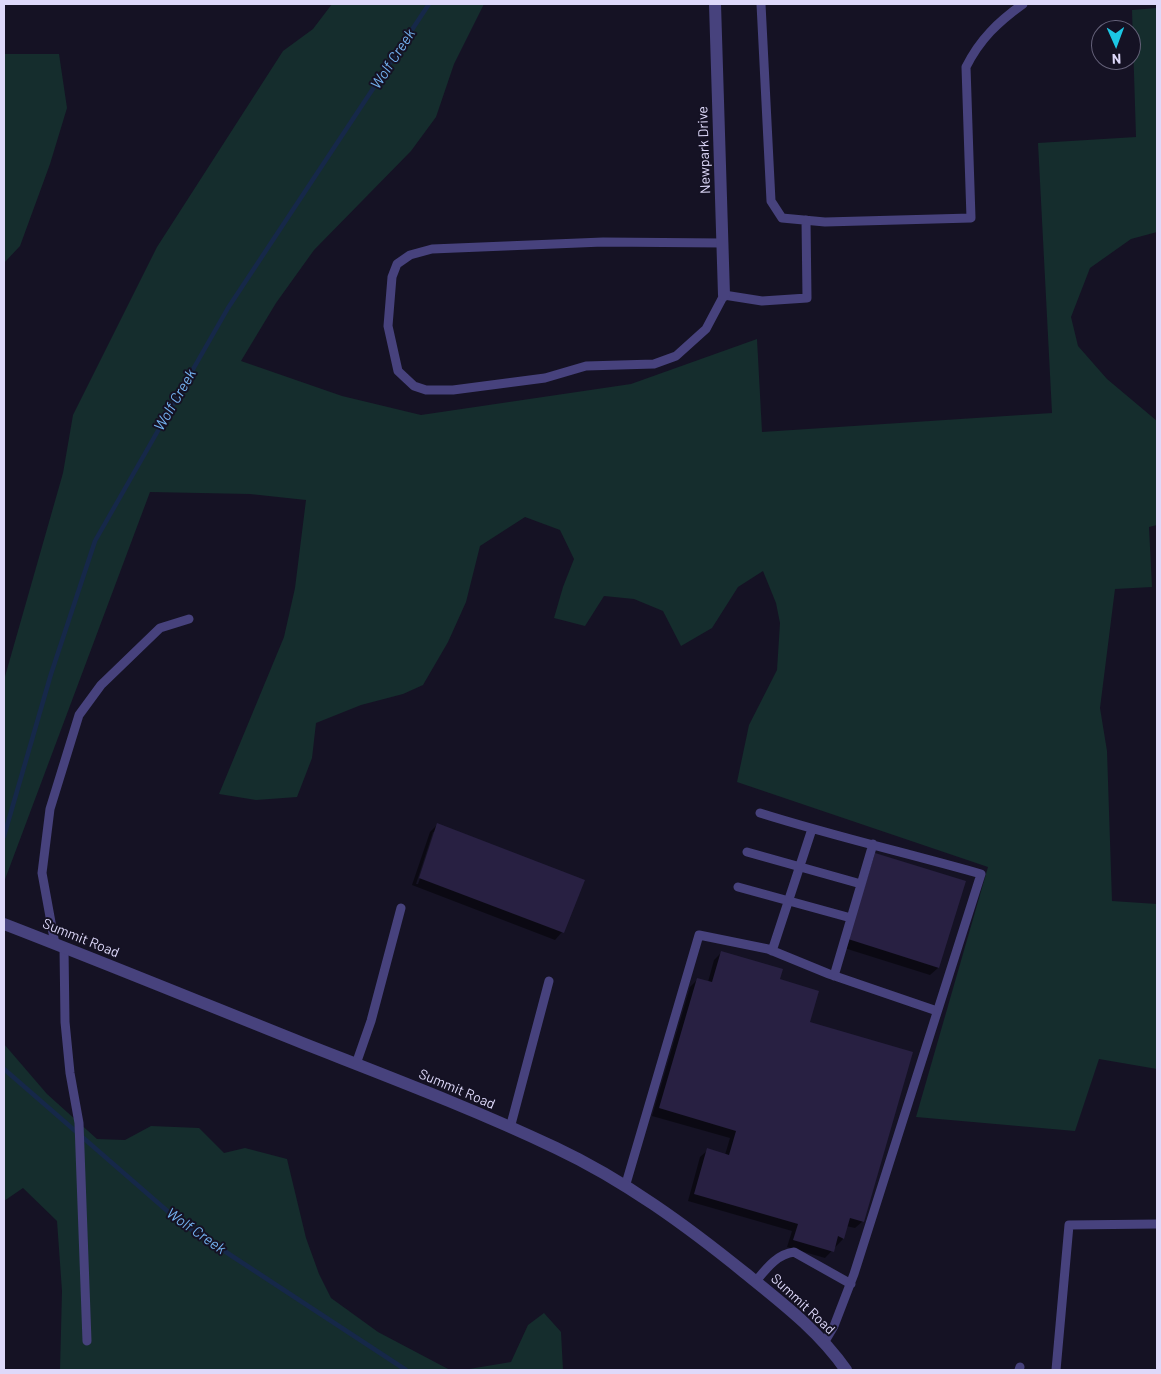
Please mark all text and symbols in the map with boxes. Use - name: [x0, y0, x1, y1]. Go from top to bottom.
- north arrow: [1091, 20, 1141, 70]
- water label: Wolf Creek: [367, 25, 419, 93]
- text: N: [1112, 51, 1121, 68]
- street label: Newpark Drive: [694, 106, 714, 194]
- water label: Wolf Creek: [150, 366, 200, 434]
- street label: Summit Road: [40, 915, 122, 961]
- street label: Summit Road: [416, 1065, 498, 1113]
- water label: Wolf Creek: [163, 1204, 229, 1258]
- street label: Summit Road: [768, 1270, 838, 1338]

